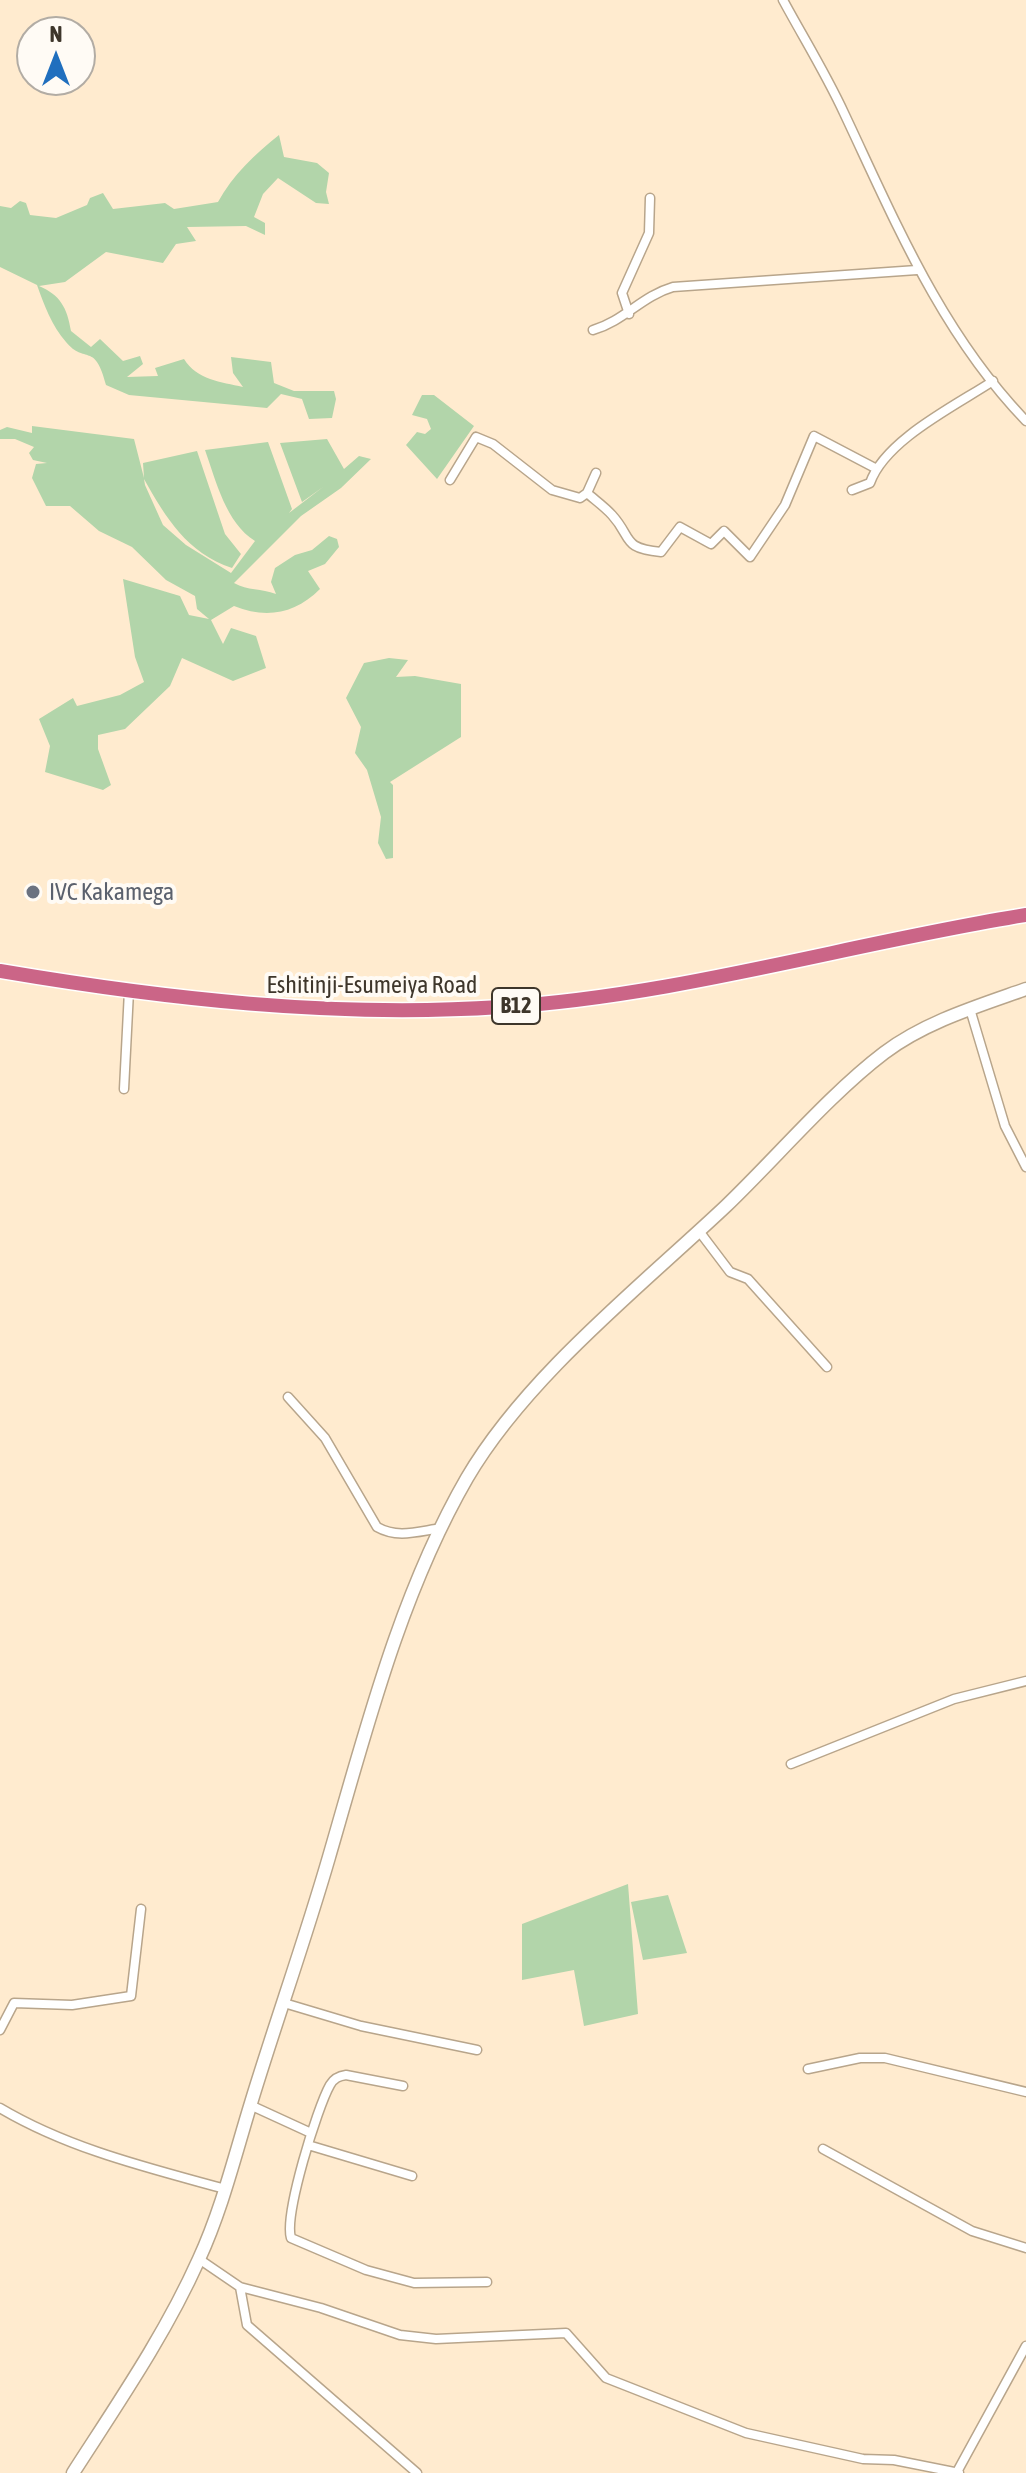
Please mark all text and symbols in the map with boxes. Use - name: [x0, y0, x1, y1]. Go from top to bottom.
- north arrow: [16, 16, 96, 96]
- text: N: [50, 21, 62, 47]
- place label: IVC Kakamega: [49, 878, 174, 906]
- marker: IVC Kakamega: [24, 883, 42, 901]
- street label: Eshitinji-Esumeiya Road: [267, 971, 477, 999]
- road number: B12: [492, 988, 540, 1024]

